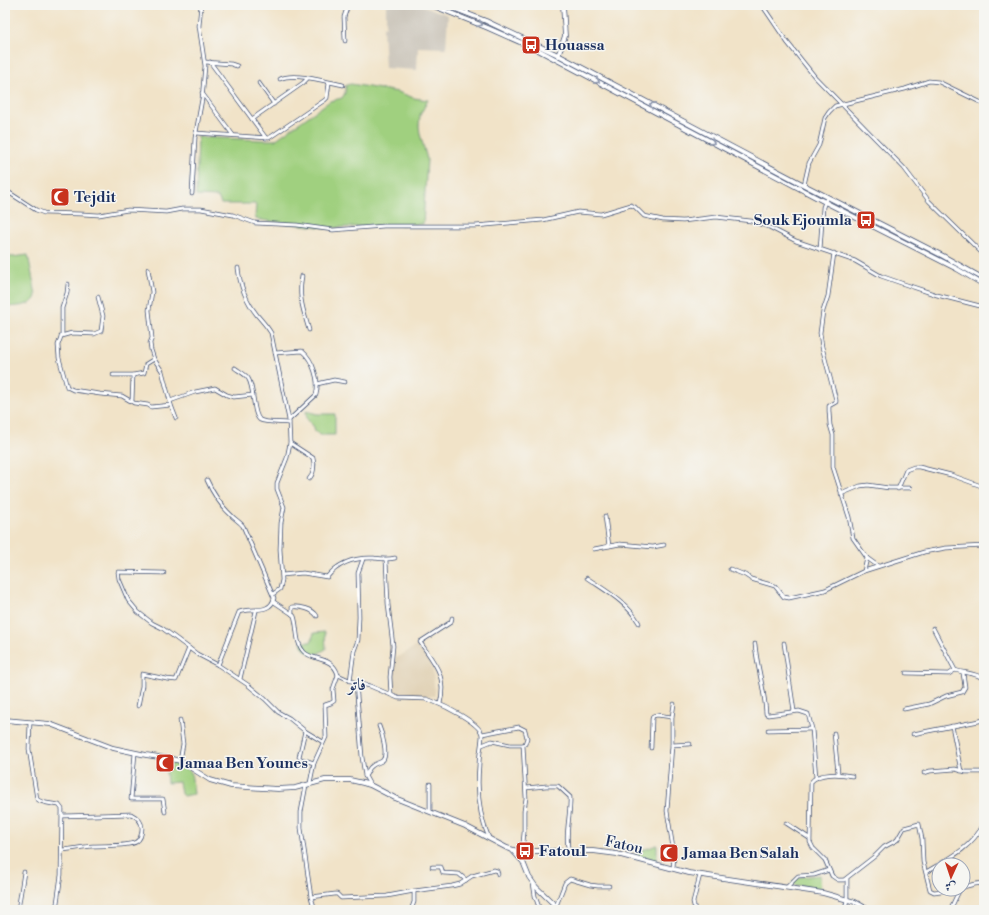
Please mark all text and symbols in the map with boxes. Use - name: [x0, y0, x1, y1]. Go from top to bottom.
- one-way arrow: [476, 20, 483, 28]
- bus stop icon: Houassa: [520, 34, 542, 56]
- place label: Houassa: [545, 36, 605, 55]
- one-way arrow: [593, 76, 600, 84]
- one-way arrow: [649, 102, 656, 110]
- one-way arrow: [708, 137, 715, 144]
- mosque icon: Tejdit: [49, 186, 71, 208]
- place label: Tejdit: [74, 188, 116, 207]
- bus stop icon: Souk Ejoumla: [855, 209, 877, 231]
- place label: Souk Ejoumla: [754, 211, 853, 230]
- district label: فاتو: [346, 674, 366, 696]
- mosque icon: Jamaa Ben Younes: [154, 752, 176, 774]
- place label: Jamaa Ben Younes: [177, 754, 308, 773]
- street label: Fatou: [603, 832, 645, 858]
- bus stop icon: Fatou1: [514, 840, 536, 862]
- place label: Fatou1: [539, 842, 588, 861]
- mosque icon: Jamaa Ben Salah: [658, 842, 680, 864]
- place label: Jamaa Ben Salah: [681, 844, 800, 863]
- north arrow: [931, 857, 971, 897]
- text: ش: [945, 879, 956, 893]

